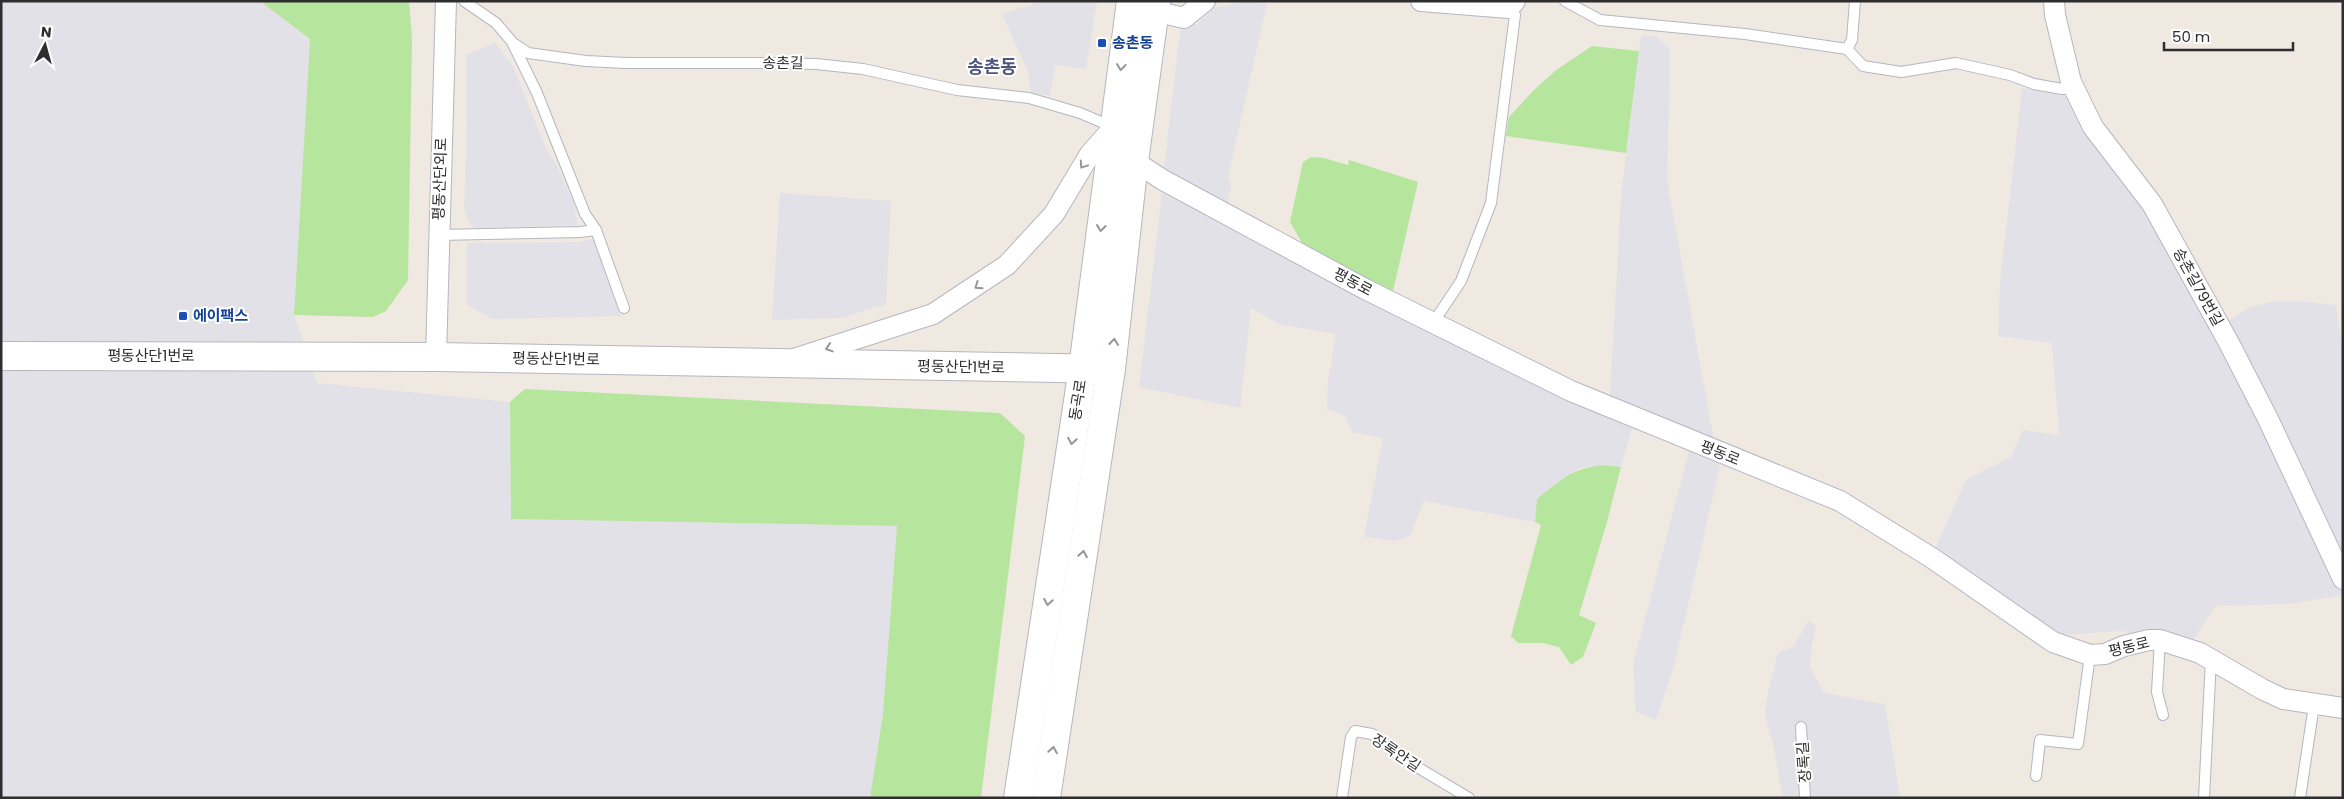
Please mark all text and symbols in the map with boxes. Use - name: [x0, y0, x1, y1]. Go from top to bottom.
- north arrow: [20, 20, 70, 70]
- scale bar: [2164, 20, 2293, 52]
- text: N: [40, 22, 53, 43]
- text: 50 m: [2172, 26, 2210, 47]
- place label: 송촌동: [1112, 32, 1154, 53]
- marker: 송촌동: [1096, 37, 1108, 49]
- street label: 송촌길: [762, 52, 804, 73]
- district label: 송촌동: [967, 54, 1017, 79]
- one-way arrow: [1116, 63, 1127, 71]
- street label: 평동산단외로: [428, 137, 451, 221]
- one-way arrow: [1080, 159, 1089, 168]
- one-way arrow: [1096, 224, 1107, 232]
- street label: 송촌길79번길: [2168, 244, 2229, 330]
- street label: 평동로: [1330, 263, 1376, 301]
- one-way arrow: [974, 280, 983, 289]
- place label: 에이팩스: [193, 305, 248, 326]
- marker: 에이팩스: [177, 310, 189, 322]
- one-way arrow: [1108, 337, 1119, 345]
- one-way arrow: [825, 342, 833, 352]
- street label: 평동산단1번로: [107, 345, 195, 366]
- street label: 평동산단1번로: [512, 347, 600, 370]
- street label: 평동산단1번로: [917, 355, 1005, 378]
- street label: 동곡로: [1064, 378, 1091, 422]
- street label: 평동로: [1697, 435, 1743, 470]
- one-way arrow: [1067, 437, 1078, 445]
- one-way arrow: [1077, 550, 1088, 558]
- one-way arrow: [1043, 597, 1053, 606]
- street label: 평동로: [2106, 631, 2152, 662]
- street label: 장록안길: [1368, 728, 1425, 777]
- street label: 장록길: [1792, 741, 1815, 783]
- one-way arrow: [1048, 745, 1058, 754]

